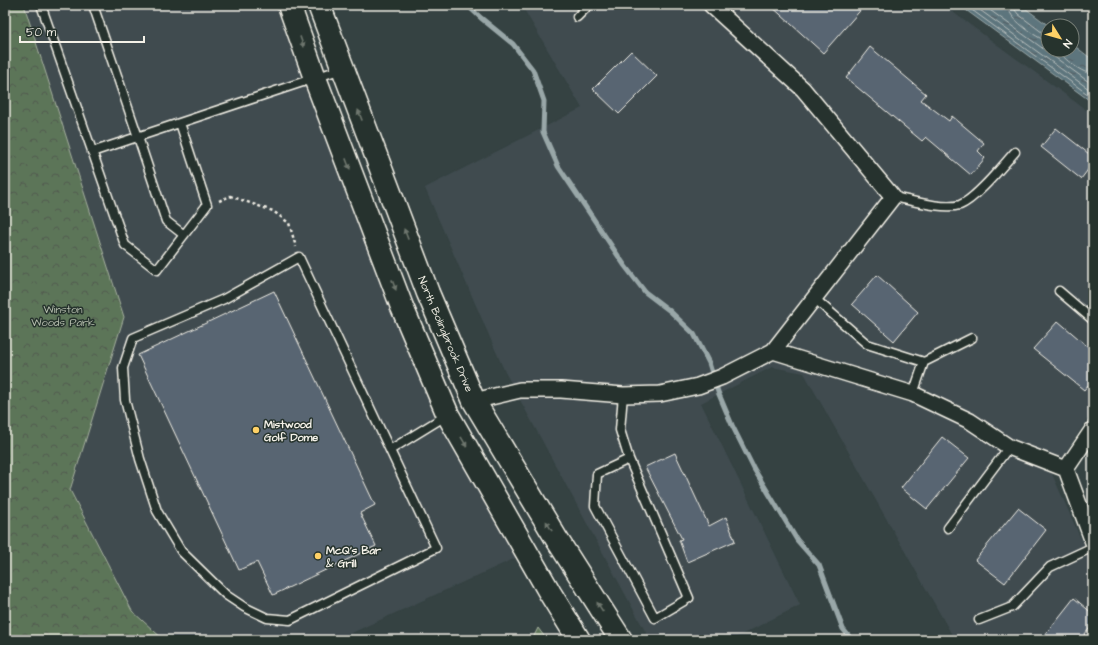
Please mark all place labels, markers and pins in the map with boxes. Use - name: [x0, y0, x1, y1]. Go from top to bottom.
- place label: Mistwood Golf Dome: [264, 417, 318, 445]
- marker: Mistwood Golf Dome: [251, 425, 261, 435]
- place label: McQ's Bar & Grill: [325, 543, 382, 571]
- marker: McQ's Bar & Grill: [313, 551, 323, 561]

